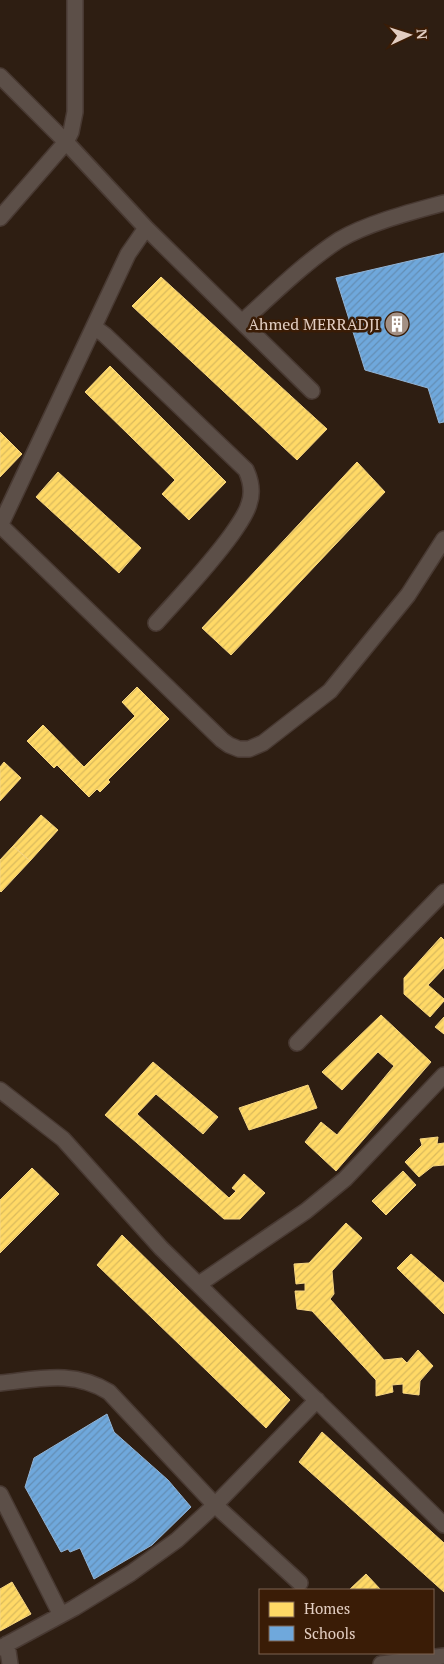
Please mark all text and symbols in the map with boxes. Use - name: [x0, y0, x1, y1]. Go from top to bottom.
- north arrow: [384, 10, 434, 60]
- text: N: [413, 28, 432, 40]
- building icon: Ahmed MERRADJI: [384, 311, 410, 337]
- place label: Ahmed MERRADJI: [248, 313, 380, 335]
- legend: [259, 1589, 434, 1654]
- text: Homes: [304, 1598, 350, 1618]
- text: Schools: [304, 1623, 355, 1643]

